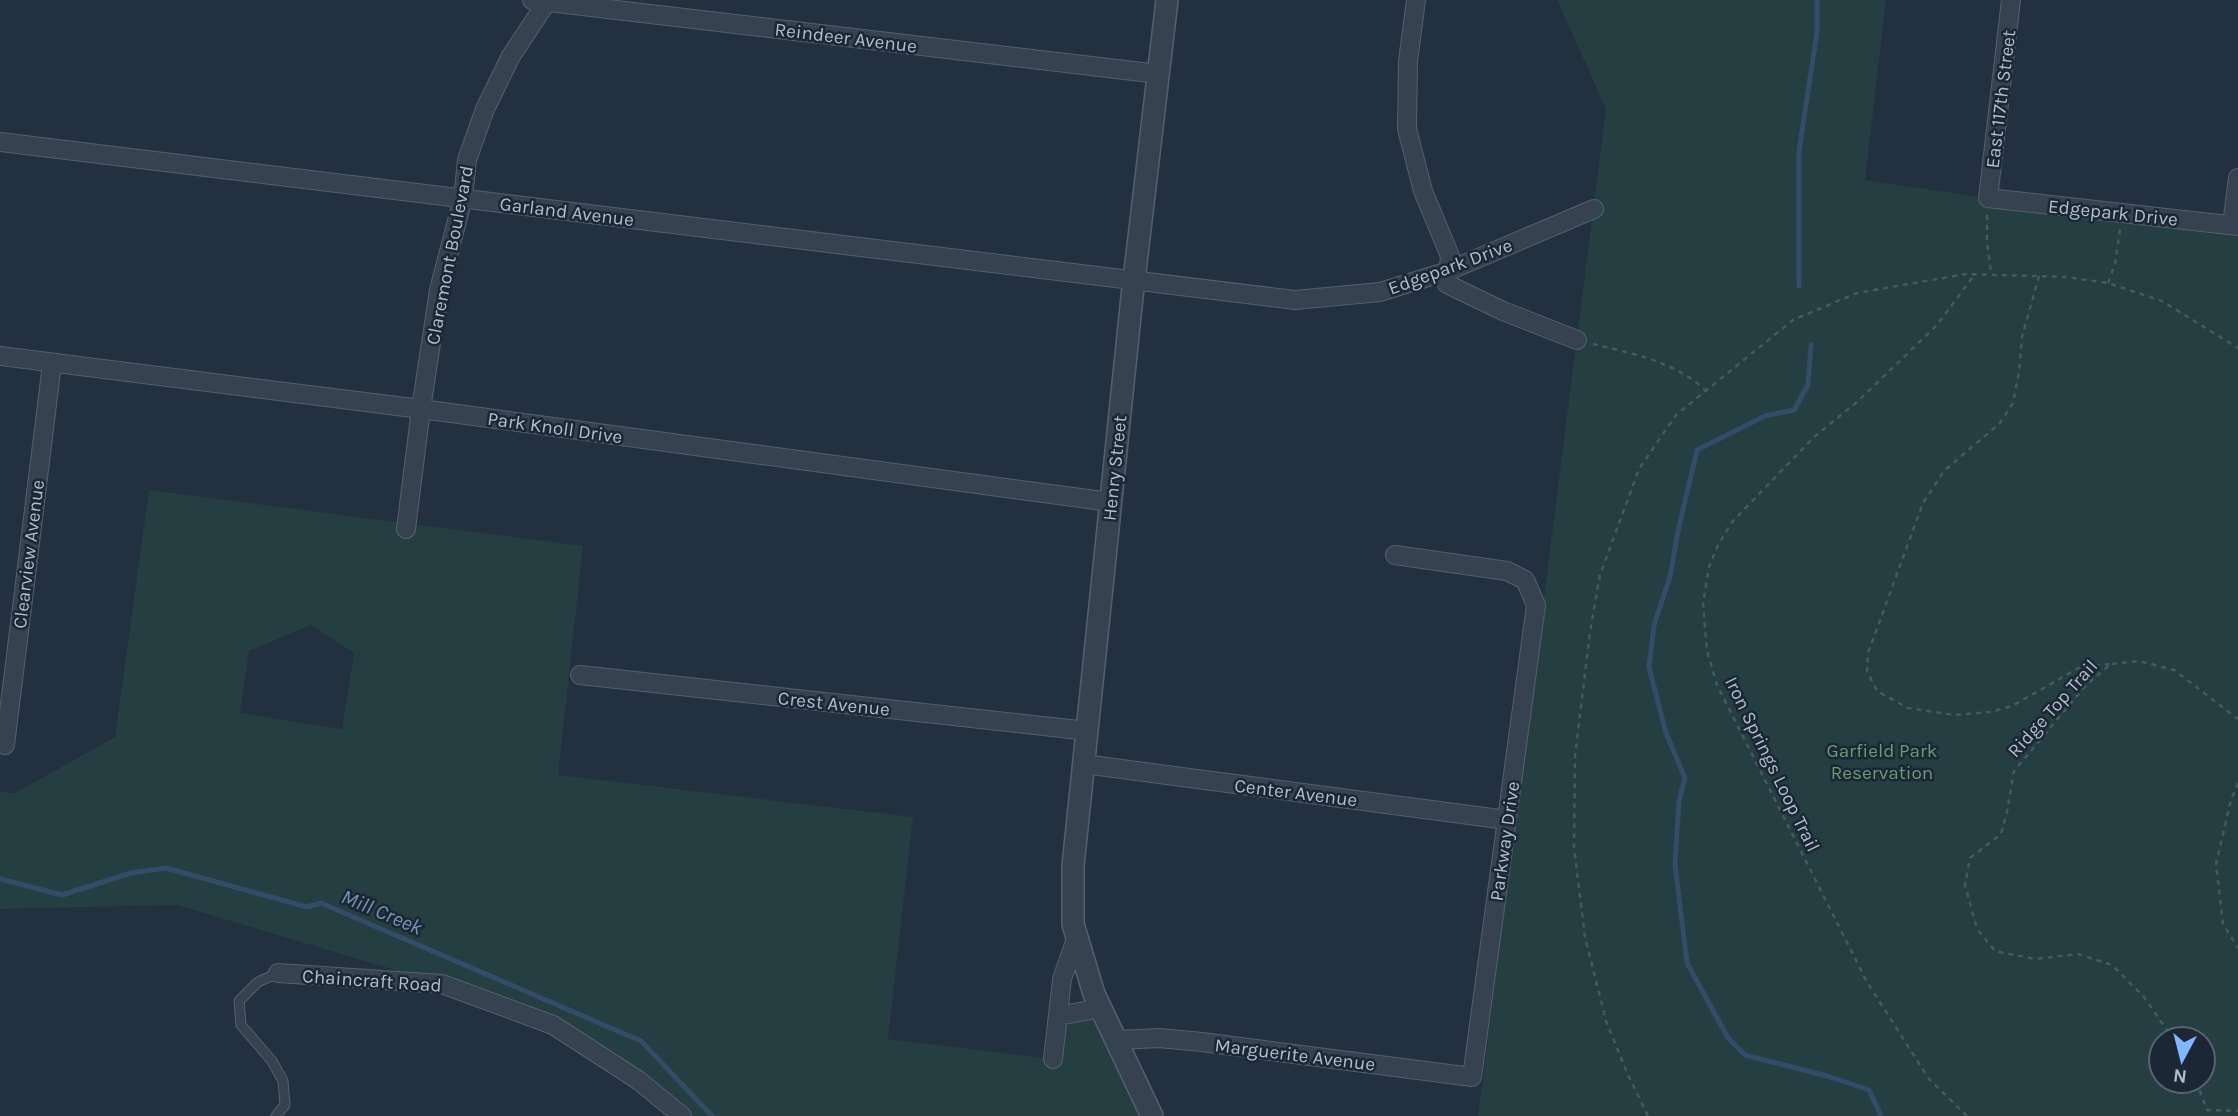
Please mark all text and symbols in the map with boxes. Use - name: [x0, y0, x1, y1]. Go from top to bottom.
- street label: Reindeer Avenue: [773, 18, 918, 58]
- street label: East 117th Street: [1982, 29, 2020, 170]
- street label: Claremont Boulevard: [422, 164, 478, 347]
- street label: Garland Avenue: [498, 193, 635, 231]
- street label: Edgepark Drive: [2047, 195, 2179, 231]
- street label: Edgepark Drive: [1385, 234, 1515, 300]
- street label: Park Knoll Drive: [486, 408, 624, 448]
- street label: Henry Street: [1098, 414, 1131, 522]
- street label: Clearview Avenue: [9, 478, 49, 630]
- street label: Ridge Top Trail: [2003, 655, 2102, 762]
- street label: Iron Springs Loop Trail: [1720, 673, 1824, 856]
- street label: Crest Avenue: [777, 687, 891, 721]
- park label: Garfield Park Reservation: [1826, 740, 1938, 784]
- street label: Center Avenue: [1233, 775, 1359, 811]
- street label: Parkway Drive: [1486, 780, 1524, 902]
- water label: Mill Creek: [338, 884, 426, 940]
- street label: Chaincraft Road: [301, 965, 442, 997]
- north arrow: [2147, 1025, 2217, 1095]
- street label: Marguerite Avenue: [1213, 1034, 1376, 1076]
- text: N: [2172, 1064, 2188, 1088]

